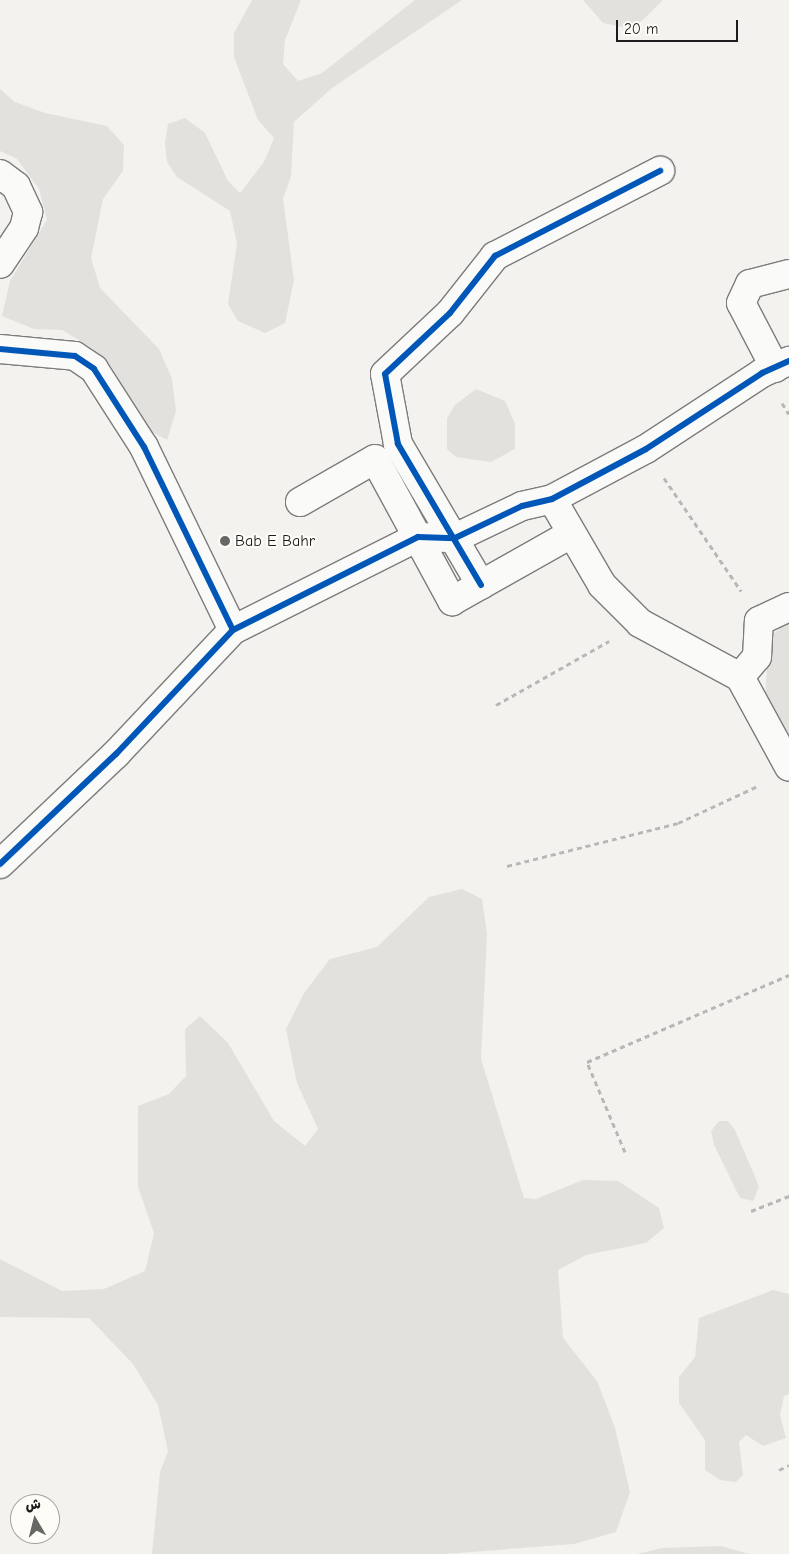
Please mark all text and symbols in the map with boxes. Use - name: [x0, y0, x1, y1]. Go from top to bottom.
- scale bar: [619, 10, 742, 42]
- text: 20 m: [624, 20, 658, 38]
- place label: Bab E Bahr: [235, 531, 315, 551]
- marker: Bab E Bahr: [219, 535, 231, 547]
- north arrow: [10, 1494, 60, 1544]
- text: ش: [24, 1495, 42, 1514]

